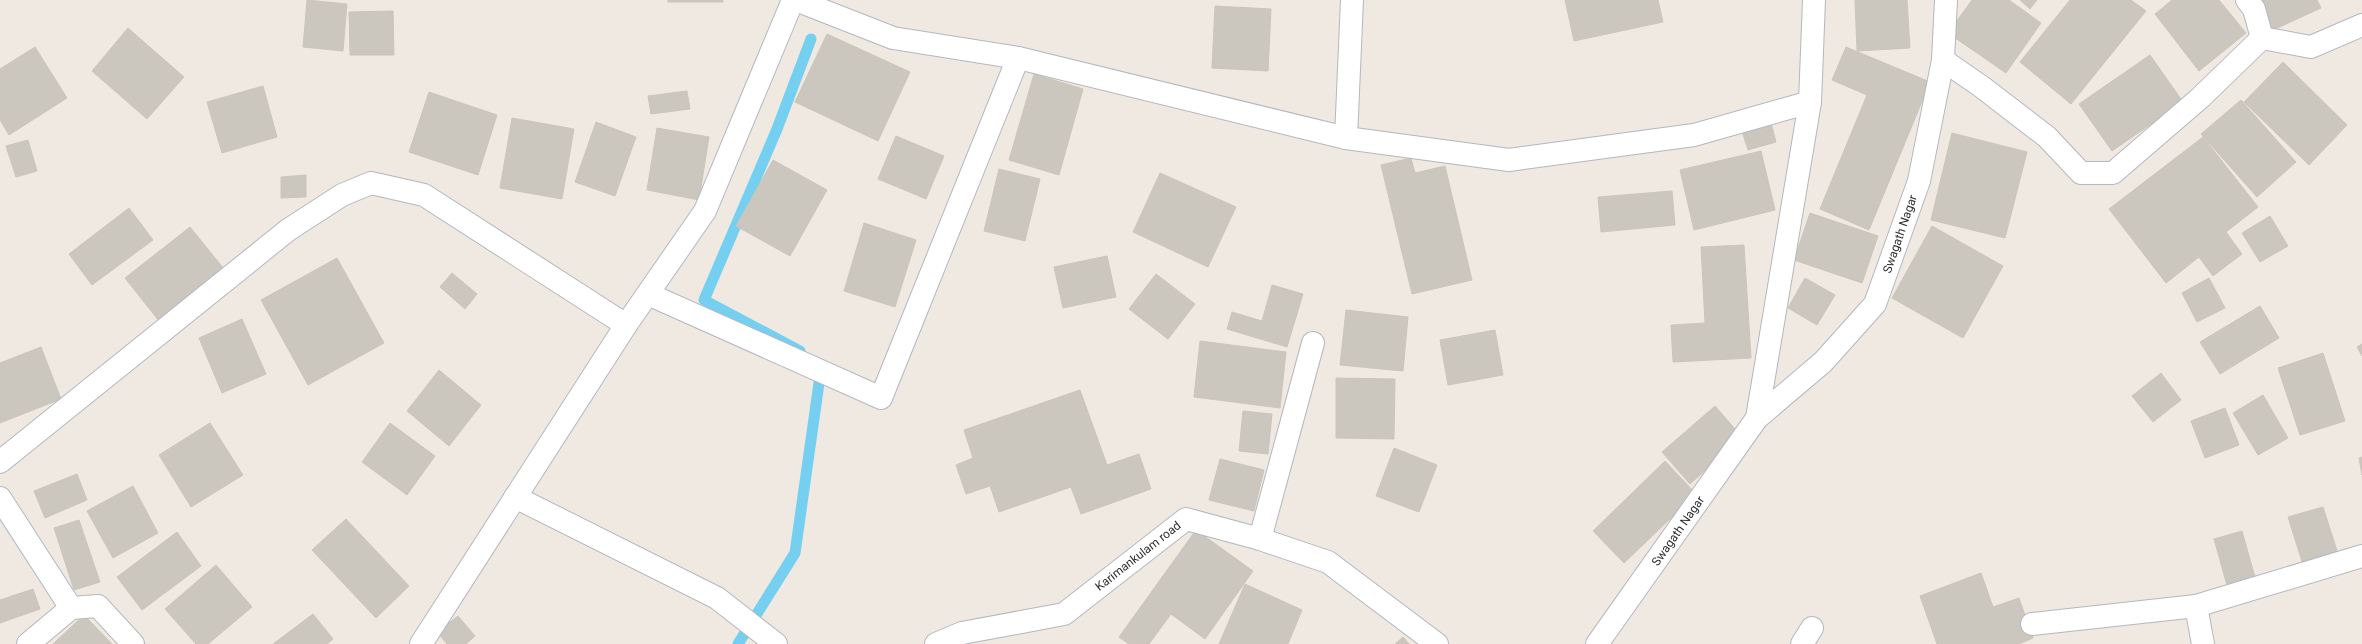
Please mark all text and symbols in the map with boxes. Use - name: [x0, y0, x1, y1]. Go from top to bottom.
- street label: Swagath Nagar: [1880, 193, 1920, 275]
- street label: Swagath Nagar: [1649, 493, 1707, 569]
- street label: Karimankulam road: [1093, 518, 1183, 594]

